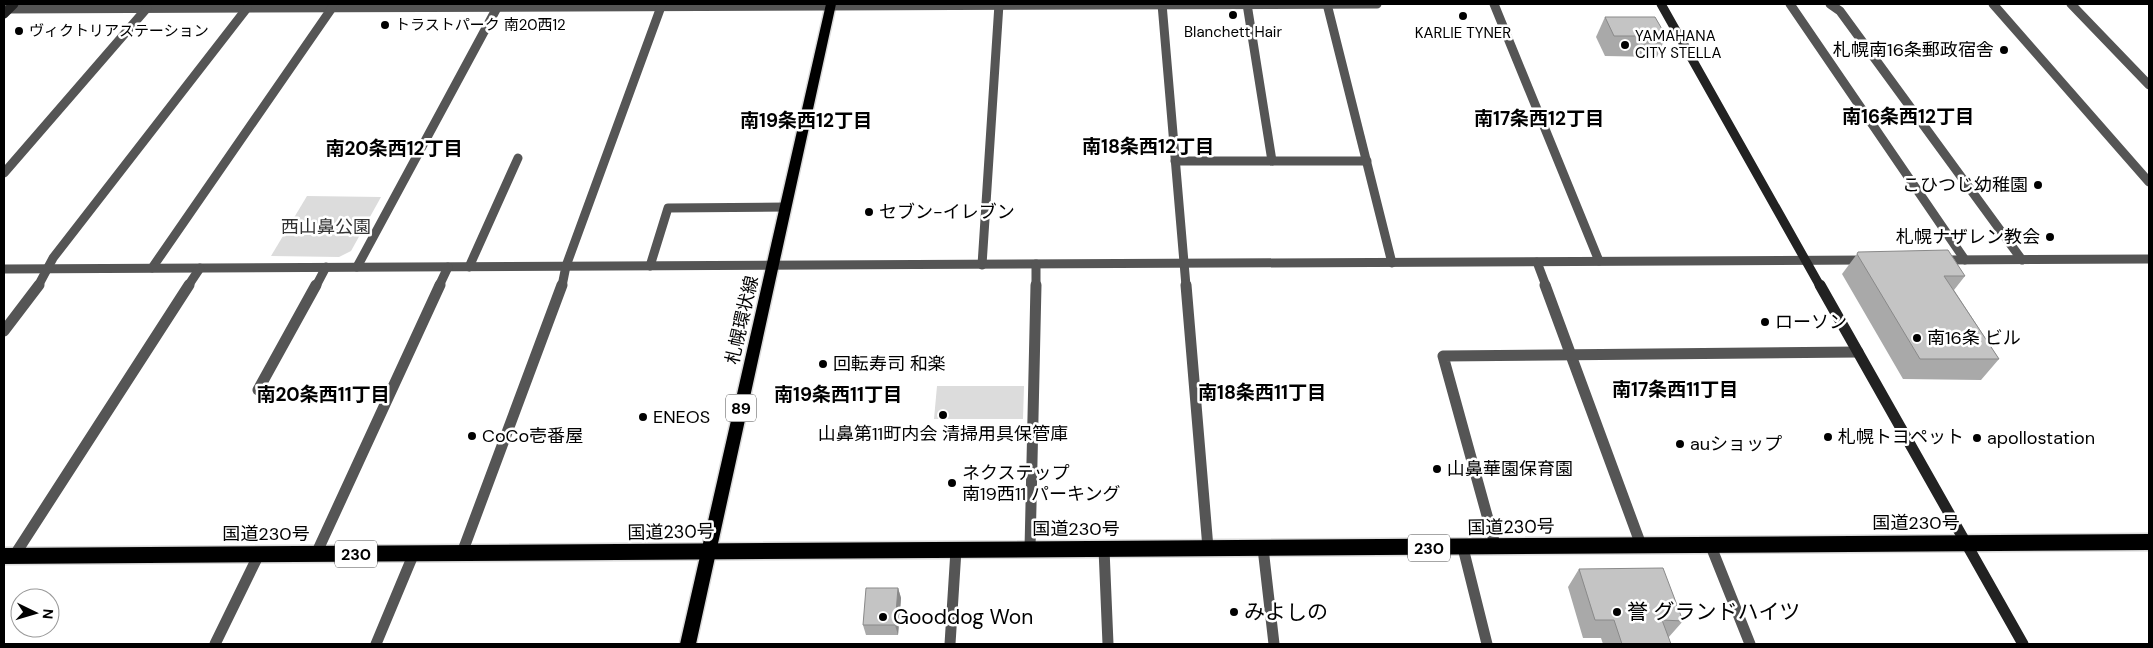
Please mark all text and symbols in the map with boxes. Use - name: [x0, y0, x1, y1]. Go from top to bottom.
- marker: Blanchett Hair: [1227, 9, 1239, 21]
- marker: KARLIE TYNER: [1457, 10, 1469, 22]
- place label: トラストパーク 南20西12: [395, 15, 566, 35]
- marker: トラストパーク 南20西12: [379, 19, 391, 31]
- place label: ヴィクトリアステーション: [29, 21, 209, 41]
- place label: Blanchett Hair: [1184, 22, 1282, 42]
- place label: KARLIE TYNER: [1415, 23, 1511, 43]
- marker: ヴィクトリアステーション: [13, 25, 25, 37]
- place label: YAMAHANA CITY STELLA: [1635, 26, 1722, 63]
- place label: 札幌南16条郵政宿舎: [1833, 38, 1994, 62]
- marker: YAMAHANA CITY STELLA: [1619, 39, 1631, 51]
- marker: 札幌南16条郵政宿舎: [1998, 44, 2010, 56]
- district label: 南16条西12丁目: [1842, 104, 1974, 129]
- district label: 南17条西12丁目: [1474, 106, 1604, 131]
- district label: 南19条西12丁目: [740, 108, 872, 133]
- district label: 南18条西12丁目: [1082, 134, 1214, 159]
- district label: 南20条西12丁目: [325, 136, 463, 161]
- place label: こひつじ幼稚園: [1902, 173, 2028, 197]
- marker: こひつじ幼稚園: [2032, 179, 2044, 191]
- place label: セブン-イレブン: [879, 200, 1015, 224]
- marker: セブン-イレブン: [863, 206, 875, 218]
- park label: 西山鼻公園: [281, 215, 371, 239]
- place label: 札幌ナザレン教会: [1896, 225, 2040, 249]
- marker: 札幌ナザレン教会: [2044, 231, 2056, 243]
- street label: 札幌環状線: [720, 273, 764, 367]
- place label: ローソン: [1775, 310, 1847, 334]
- marker: ローソン: [1759, 316, 1771, 328]
- place label: 南16条 ビル: [1927, 326, 2021, 350]
- marker: 南16条 ビル: [1911, 332, 1923, 344]
- place label: 回転寿司 和楽: [833, 352, 946, 376]
- marker: 回転寿司 和楽: [817, 358, 829, 370]
- district label: 南17条西11丁目: [1612, 377, 1738, 402]
- district label: 南18条西11丁目: [1198, 380, 1326, 405]
- district label: 南20条西11丁目: [256, 382, 390, 407]
- district label: 南19条西11丁目: [774, 382, 902, 407]
- road number: 89: [726, 394, 756, 422]
- place label: ENEOS: [653, 405, 710, 429]
- marker: 山鼻第11町内会 清掃用具保管庫: [937, 409, 949, 421]
- marker: ENEOS: [637, 411, 649, 423]
- place label: 山鼻第11町内会 清掃用具保管庫: [818, 422, 1068, 446]
- place label: CoCo壱番屋: [482, 424, 583, 448]
- place label: 札幌トヨペット: [1838, 425, 1964, 449]
- place label: apollostation: [1987, 426, 2095, 450]
- marker: CoCo壱番屋: [466, 430, 478, 442]
- marker: 札幌トヨペット: [1822, 431, 1834, 443]
- place label: auショップ: [1690, 432, 1782, 456]
- marker: apollostation: [1971, 432, 1983, 444]
- marker: auショップ: [1674, 438, 1686, 450]
- place label: 山鼻華園保育園: [1447, 457, 1573, 481]
- place label: ネクステップ 南19西11 パーキング: [962, 461, 1120, 506]
- marker: 山鼻華園保育園: [1431, 463, 1443, 475]
- marker: ネクステップ 南19西11 パーキング: [946, 477, 958, 489]
- street label: 国道230号: [1872, 511, 1960, 535]
- street label: 国道230号: [1467, 514, 1555, 540]
- street label: 国道230号: [1032, 517, 1120, 541]
- street label: 国道230号: [627, 519, 715, 545]
- street label: 国道230号: [222, 522, 310, 546]
- road number: 230: [1408, 534, 1450, 562]
- road number: 230: [335, 540, 377, 568]
- north arrow: [10, 588, 60, 638]
- place label: みよしの: [1244, 598, 1328, 626]
- place label: 誉 グランドハイツ: [1627, 598, 1800, 626]
- place label: Gooddog Won: [893, 603, 1033, 631]
- marker: みよしの: [1228, 606, 1240, 618]
- marker: 誉 グランドハイツ: [1611, 606, 1623, 618]
- text: N: [39, 608, 57, 620]
- marker: Gooddog Won: [877, 611, 889, 623]

